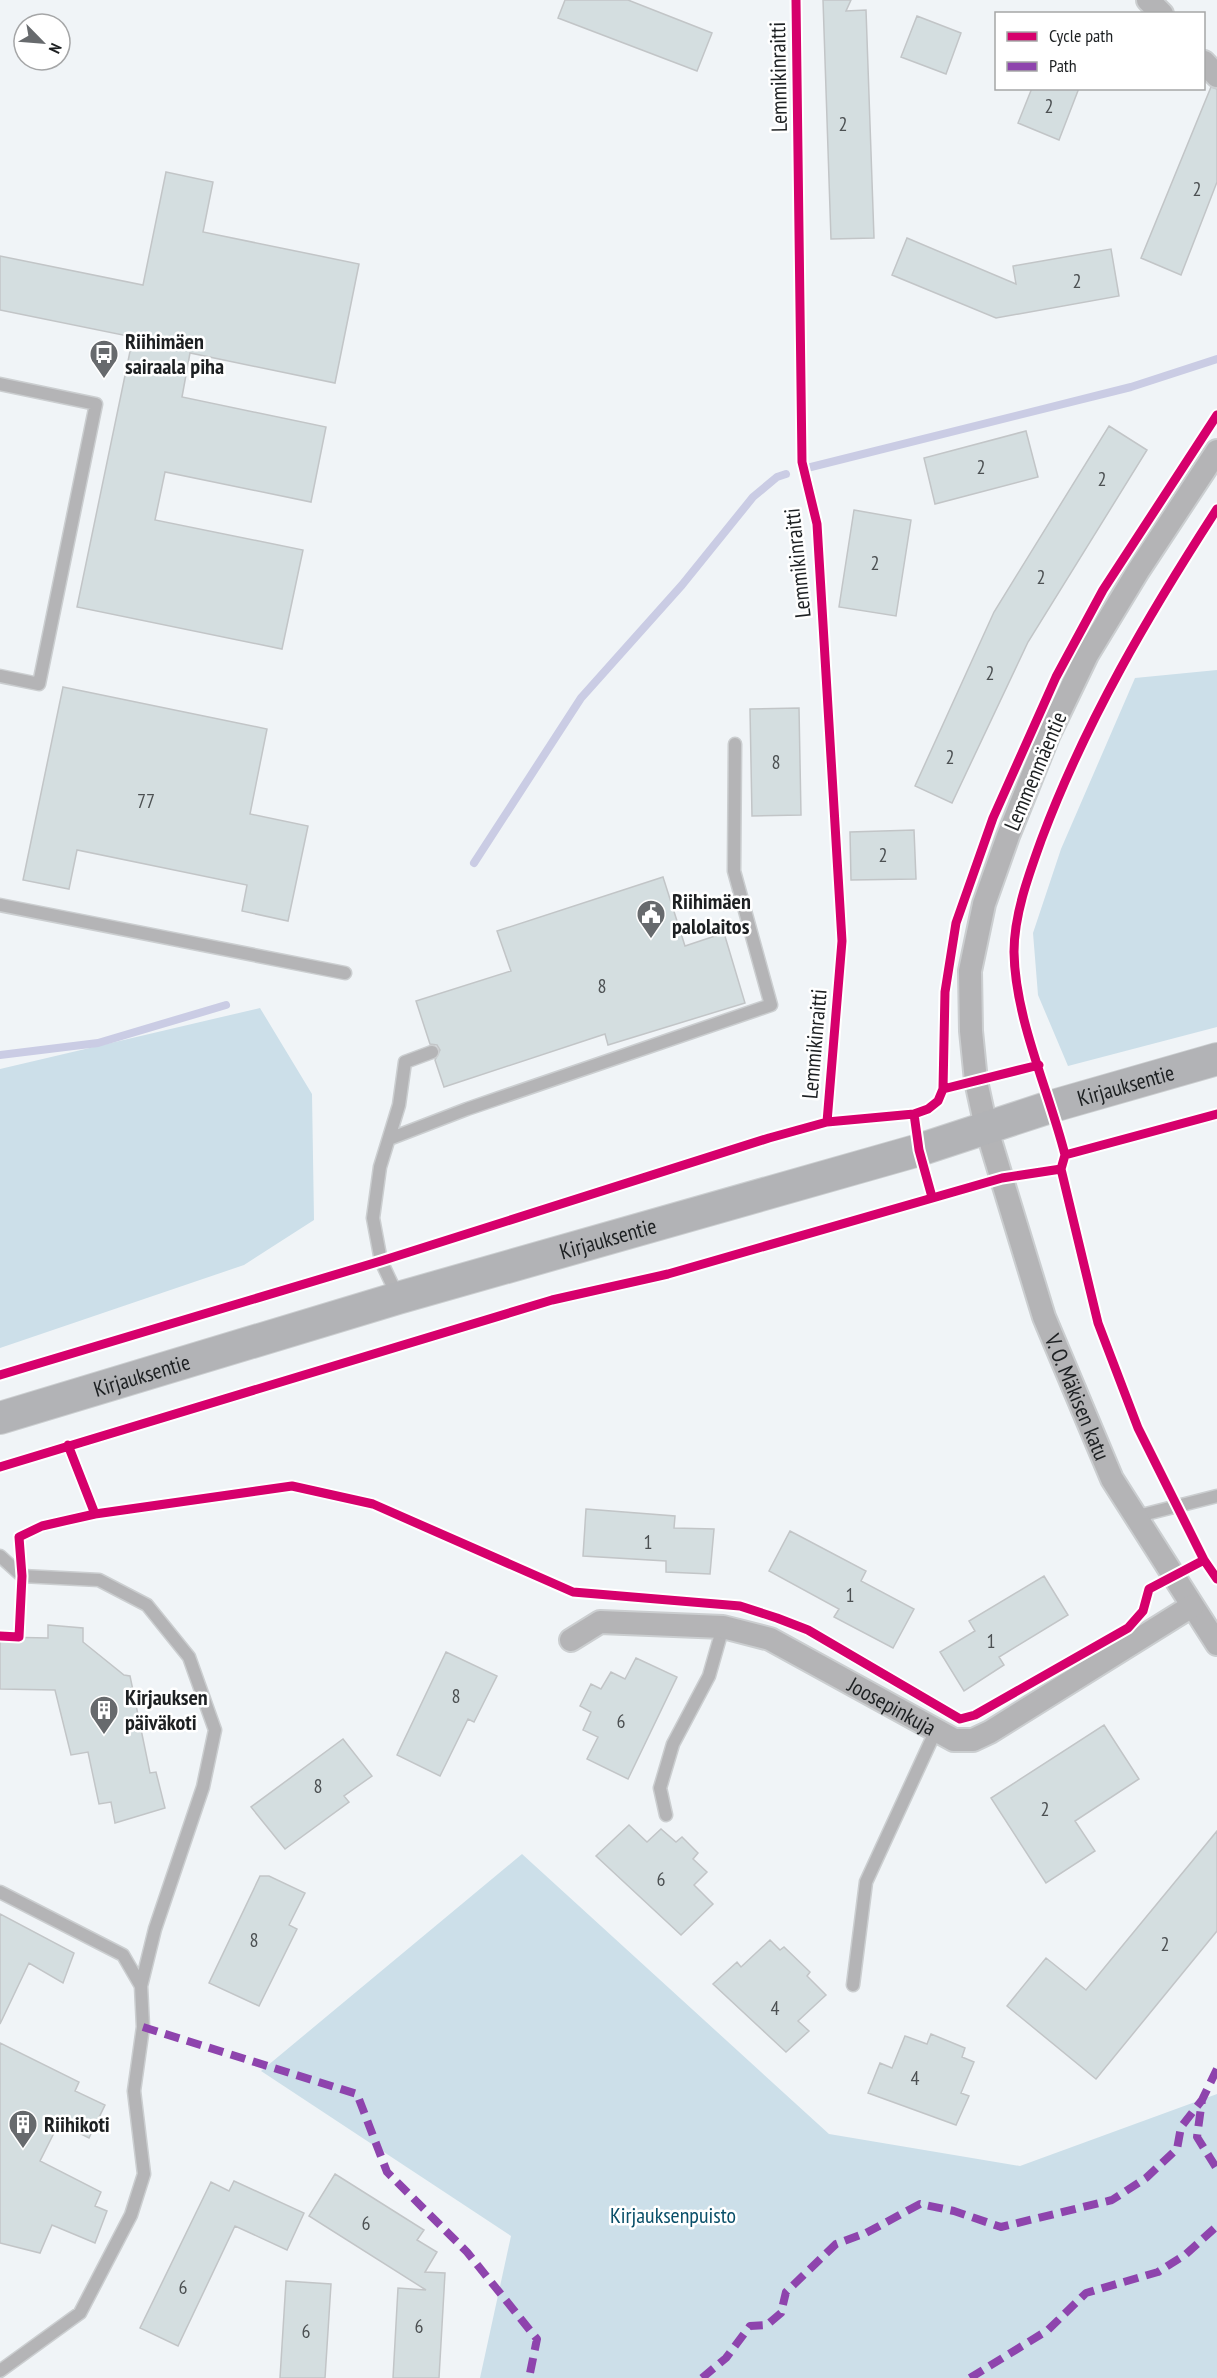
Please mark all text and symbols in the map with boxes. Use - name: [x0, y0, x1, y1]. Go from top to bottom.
- north arrow: [12, 12, 72, 72]
- legend: [995, 12, 1205, 90]
- street label: Lemmikinraitti: [763, 22, 793, 132]
- text: Cycle path: [1049, 24, 1113, 47]
- text: N: [45, 40, 66, 56]
- text: Path: [1049, 54, 1077, 77]
- house number: 2: [1045, 93, 1054, 119]
- house number: 2: [839, 111, 848, 137]
- house number: 2: [1193, 176, 1202, 202]
- house number: 2: [1073, 268, 1082, 294]
- place label: Riihimäen sairaala piha: [125, 327, 224, 380]
- bus stop icon: Riihimäen sairaala piha: [88, 338, 120, 380]
- house number: 2: [977, 454, 986, 480]
- house number: 2: [1098, 466, 1107, 492]
- street label: Lemmikinraitti: [777, 507, 817, 619]
- house number: 2: [871, 550, 880, 576]
- house number: 2: [1037, 564, 1046, 590]
- house number: 2: [986, 660, 995, 686]
- street label: Lemmenmäentie: [997, 707, 1073, 835]
- house number: 2: [946, 744, 955, 770]
- house number: 8: [772, 749, 781, 775]
- house number: 77: [137, 788, 155, 814]
- house number: 2: [879, 842, 888, 868]
- place label: Riihimäen palolaitos: [672, 887, 751, 940]
- public building icon: Riihimäen palolaitos: [635, 898, 667, 940]
- house number: 8: [598, 973, 607, 999]
- street label: Lemmikinraitti: [795, 988, 833, 1100]
- street label: Kirjauksentie: [1074, 1058, 1177, 1112]
- street label: Kirjauksentie: [556, 1211, 660, 1265]
- street label: V. O. Mäkisen katu: [1038, 1329, 1117, 1464]
- street label: Kirjauksentie: [90, 1348, 193, 1403]
- house number: 1: [644, 1529, 653, 1555]
- house number: 1: [846, 1582, 855, 1608]
- house number: 1: [987, 1628, 996, 1654]
- street label: Joosepinkuja: [842, 1670, 941, 1742]
- place label: Kirjauksen päiväkoti: [125, 1683, 208, 1736]
- house number: 8: [452, 1683, 461, 1709]
- building icon: Kirjauksen päiväkoti: [88, 1694, 120, 1736]
- house number: 6: [617, 1708, 626, 1734]
- house number: 8: [314, 1773, 323, 1799]
- house number: 2: [1041, 1796, 1050, 1822]
- house number: 6: [657, 1866, 666, 1892]
- house number: 8: [250, 1927, 259, 1953]
- house number: 2: [1161, 1931, 1170, 1957]
- house number: 4: [771, 1995, 780, 2021]
- house number: 4: [911, 2065, 920, 2091]
- building icon: Riihikoti: [7, 2108, 39, 2150]
- place label: Riihikoti: [44, 2110, 110, 2138]
- park label: Kirjauksenpuisto: [610, 2201, 736, 2229]
- house number: 6: [362, 2210, 371, 2236]
- house number: 6: [179, 2274, 188, 2300]
- house number: 6: [415, 2313, 424, 2339]
- house number: 6: [302, 2318, 311, 2344]

